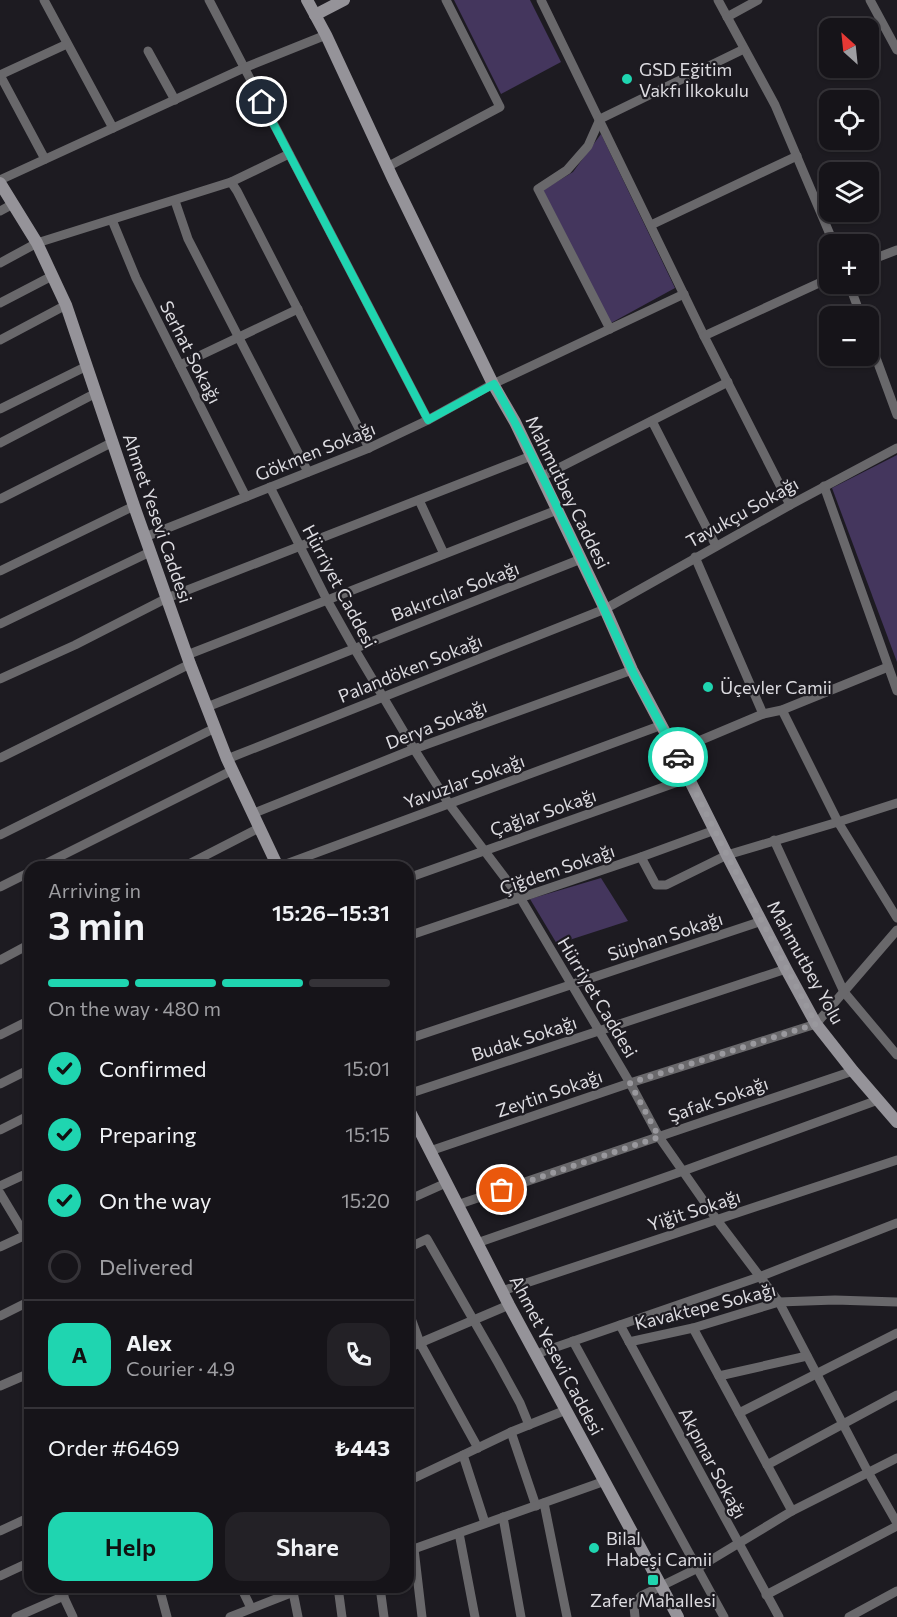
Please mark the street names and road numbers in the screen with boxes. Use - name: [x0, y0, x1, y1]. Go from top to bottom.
- street label: Serhat Sokağı: [156, 297, 226, 407]
- street label: Mahmutbey Caddesi: [521, 412, 615, 572]
- street label: Gökmen Sokağı: [252, 417, 378, 485]
- street label: Ahmet Yesevi Caddesi: [119, 430, 197, 606]
- street label: Tavukçu Sokağı: [682, 472, 802, 552]
- street label: Hürriyet Caddesi: [298, 521, 382, 651]
- street label: Bakırcılar Sokağı: [388, 556, 522, 626]
- street label: Palandöken Sokağı: [335, 629, 485, 707]
- street label: Derya Sokağı: [382, 695, 490, 753]
- street label: Yavuzlar Sokağı: [401, 749, 527, 813]
- street label: Çağlar Sokağı: [487, 784, 599, 840]
- street label: Çiğdem Sokağı: [496, 839, 618, 899]
- street label: Mahmutbey Yolu: [763, 896, 849, 1028]
- street label: Süphan Sokağı: [605, 907, 725, 965]
- street label: Hürriyet Caddesi: [553, 933, 643, 1061]
- street label: Budak Sokağı: [469, 1011, 579, 1065]
- street label: Zeytin Sokağı: [493, 1064, 605, 1122]
- street label: Şafak Sokağı: [665, 1072, 771, 1126]
- street label: Yiğit Sokağı: [645, 1185, 743, 1235]
- street label: Ahmet Yesevi Caddesi: [506, 1271, 608, 1439]
- street label: Kavaktepe Sokağı: [632, 1278, 778, 1334]
- street label: Akpınar Sokağı: [674, 1404, 752, 1522]

